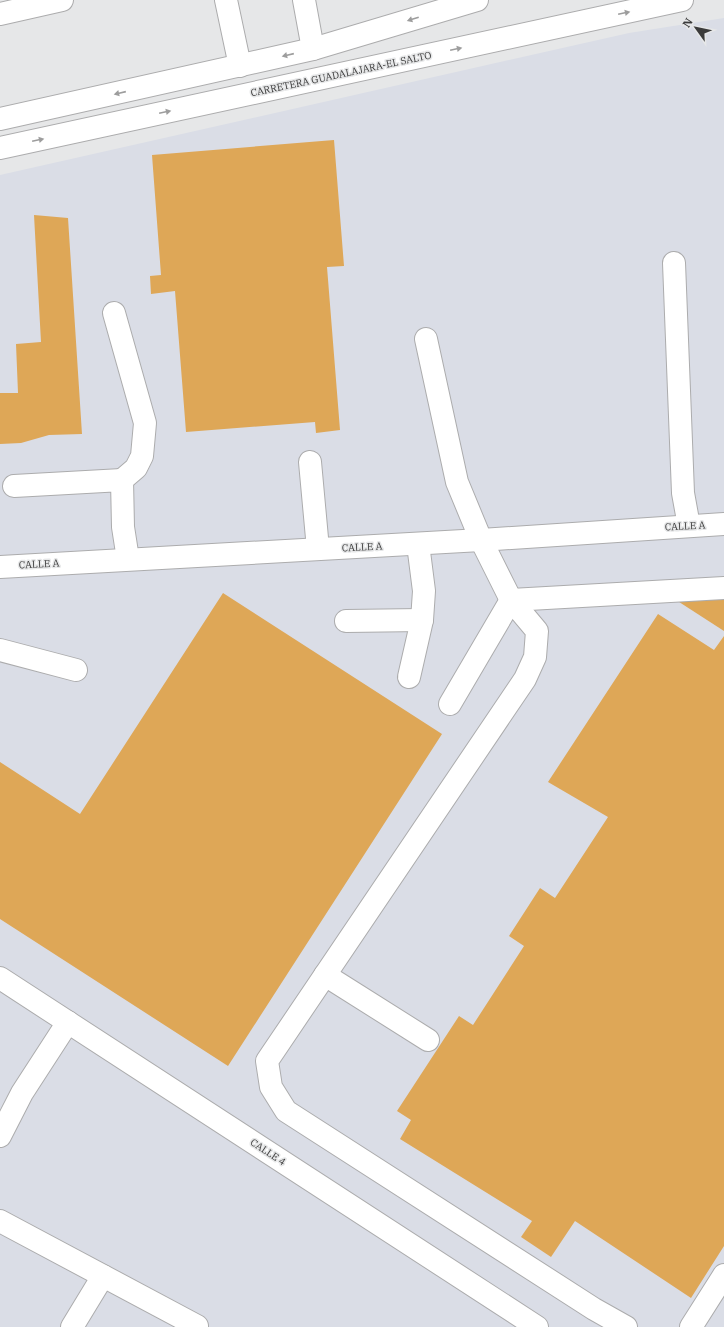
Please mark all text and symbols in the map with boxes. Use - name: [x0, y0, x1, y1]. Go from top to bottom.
- north arrow: [676, 8, 716, 48]
- one-way arrow: [618, 9, 631, 15]
- text: N: [679, 15, 696, 30]
- one-way arrow: [407, 17, 419, 23]
- one-way arrow: [450, 45, 462, 51]
- street label: CARRETERA GUADALAJARA-EL SALTO: [249, 48, 433, 100]
- one-way arrow: [282, 52, 294, 58]
- one-way arrow: [114, 90, 126, 96]
- one-way arrow: [159, 109, 171, 115]
- one-way arrow: [32, 136, 44, 142]
- street label: CALLE A: [664, 518, 706, 534]
- street label: CALLE A: [341, 539, 383, 555]
- street label: CALLE A: [18, 556, 60, 572]
- street label: CALLE 4: [248, 1136, 288, 1168]

